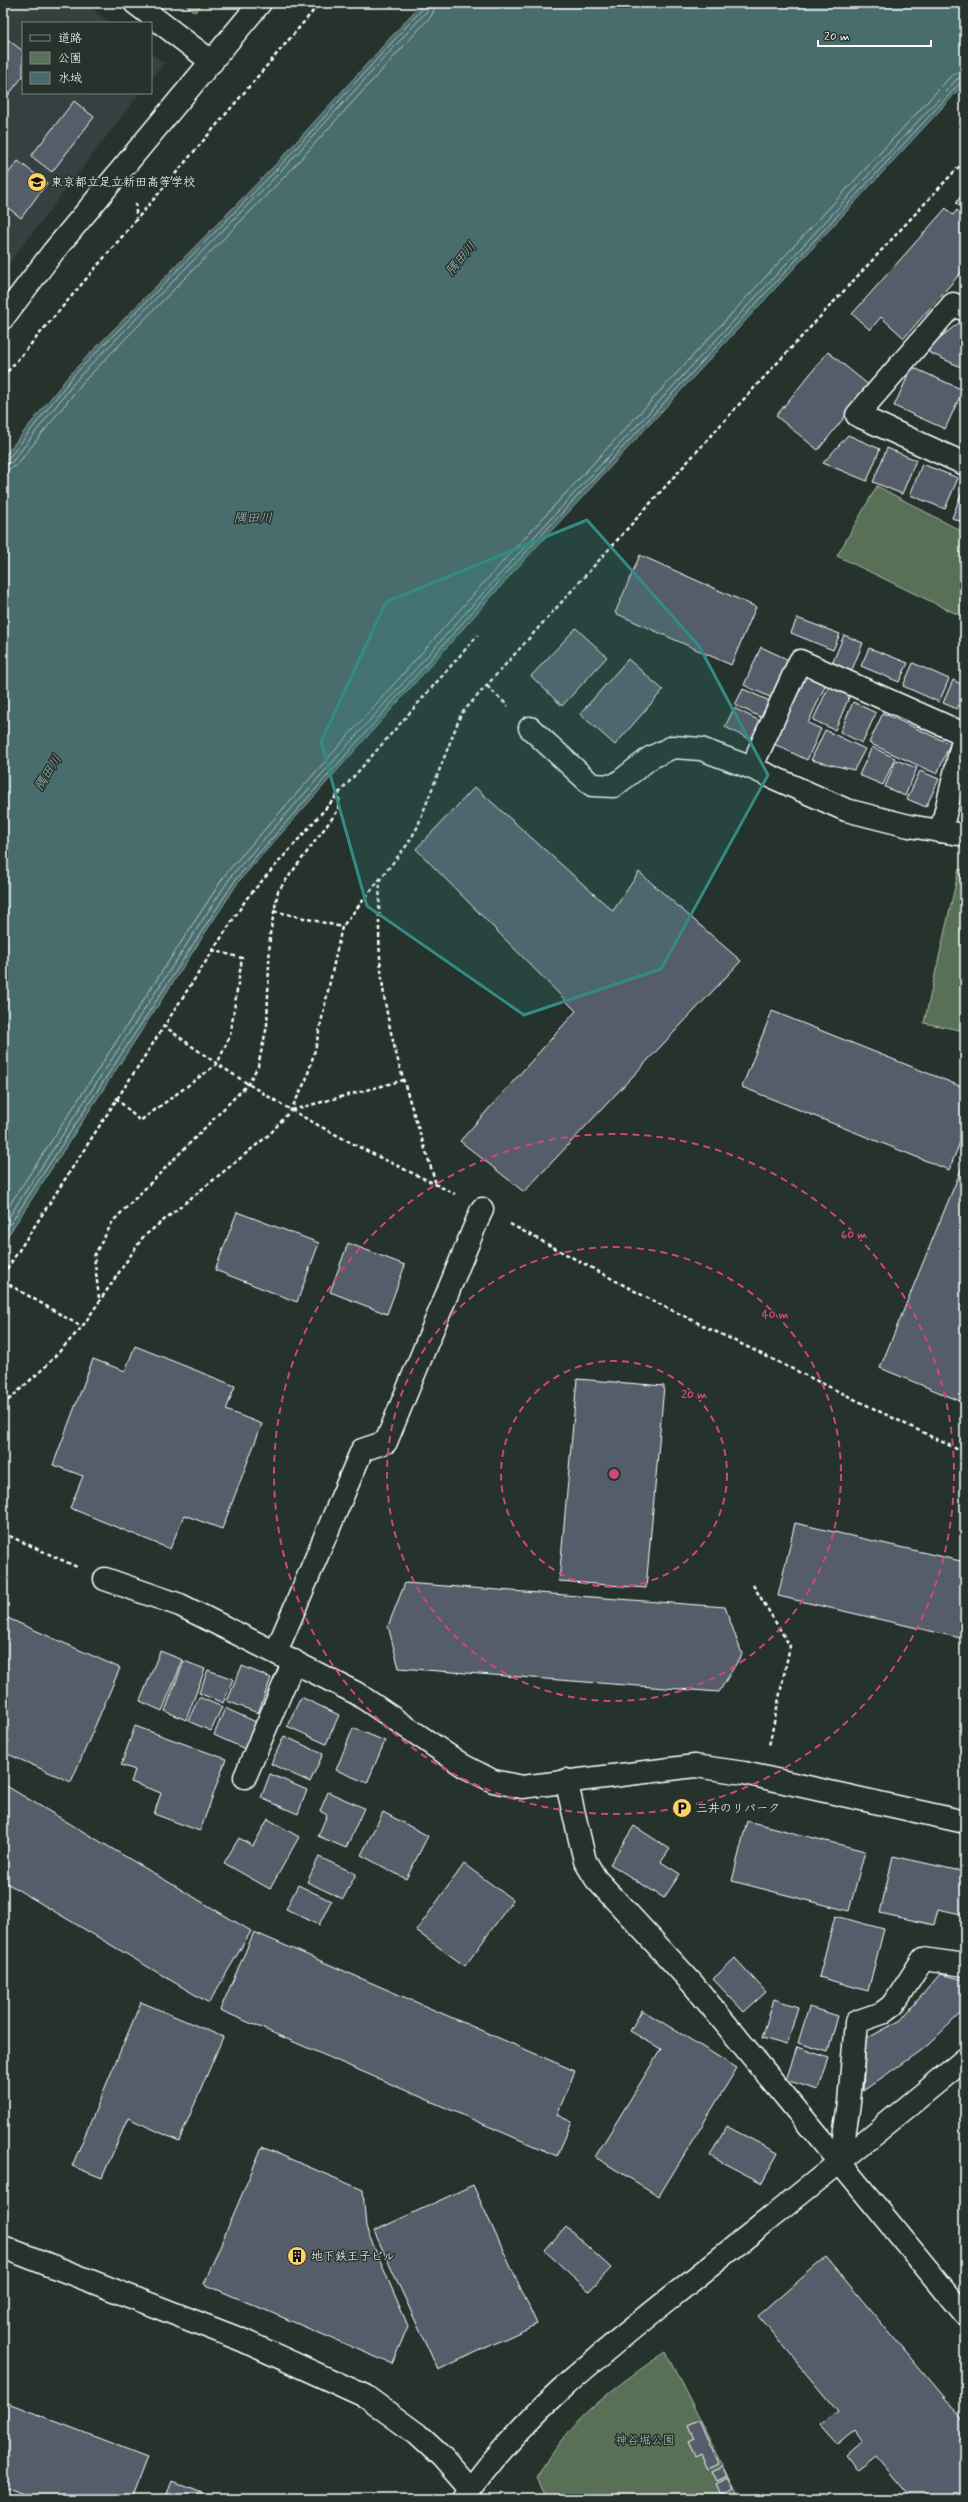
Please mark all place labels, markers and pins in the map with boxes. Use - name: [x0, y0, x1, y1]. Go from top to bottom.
- school or university icon: 東京都立足立新田高等学校: [26, 171, 48, 193]
- place label: 東京都立足立新田高等学校: [51, 175, 195, 191]
- centre of rings: [607, 1467, 621, 1481]
- parking icon: 三井のリパーク: [671, 1797, 693, 1819]
- place label: 三井のリパーク: [696, 1801, 780, 1817]
- building icon: 地下鉄王子ビル: [286, 2245, 308, 2267]
- place label: 地下鉄王子ビル: [311, 2249, 395, 2265]

